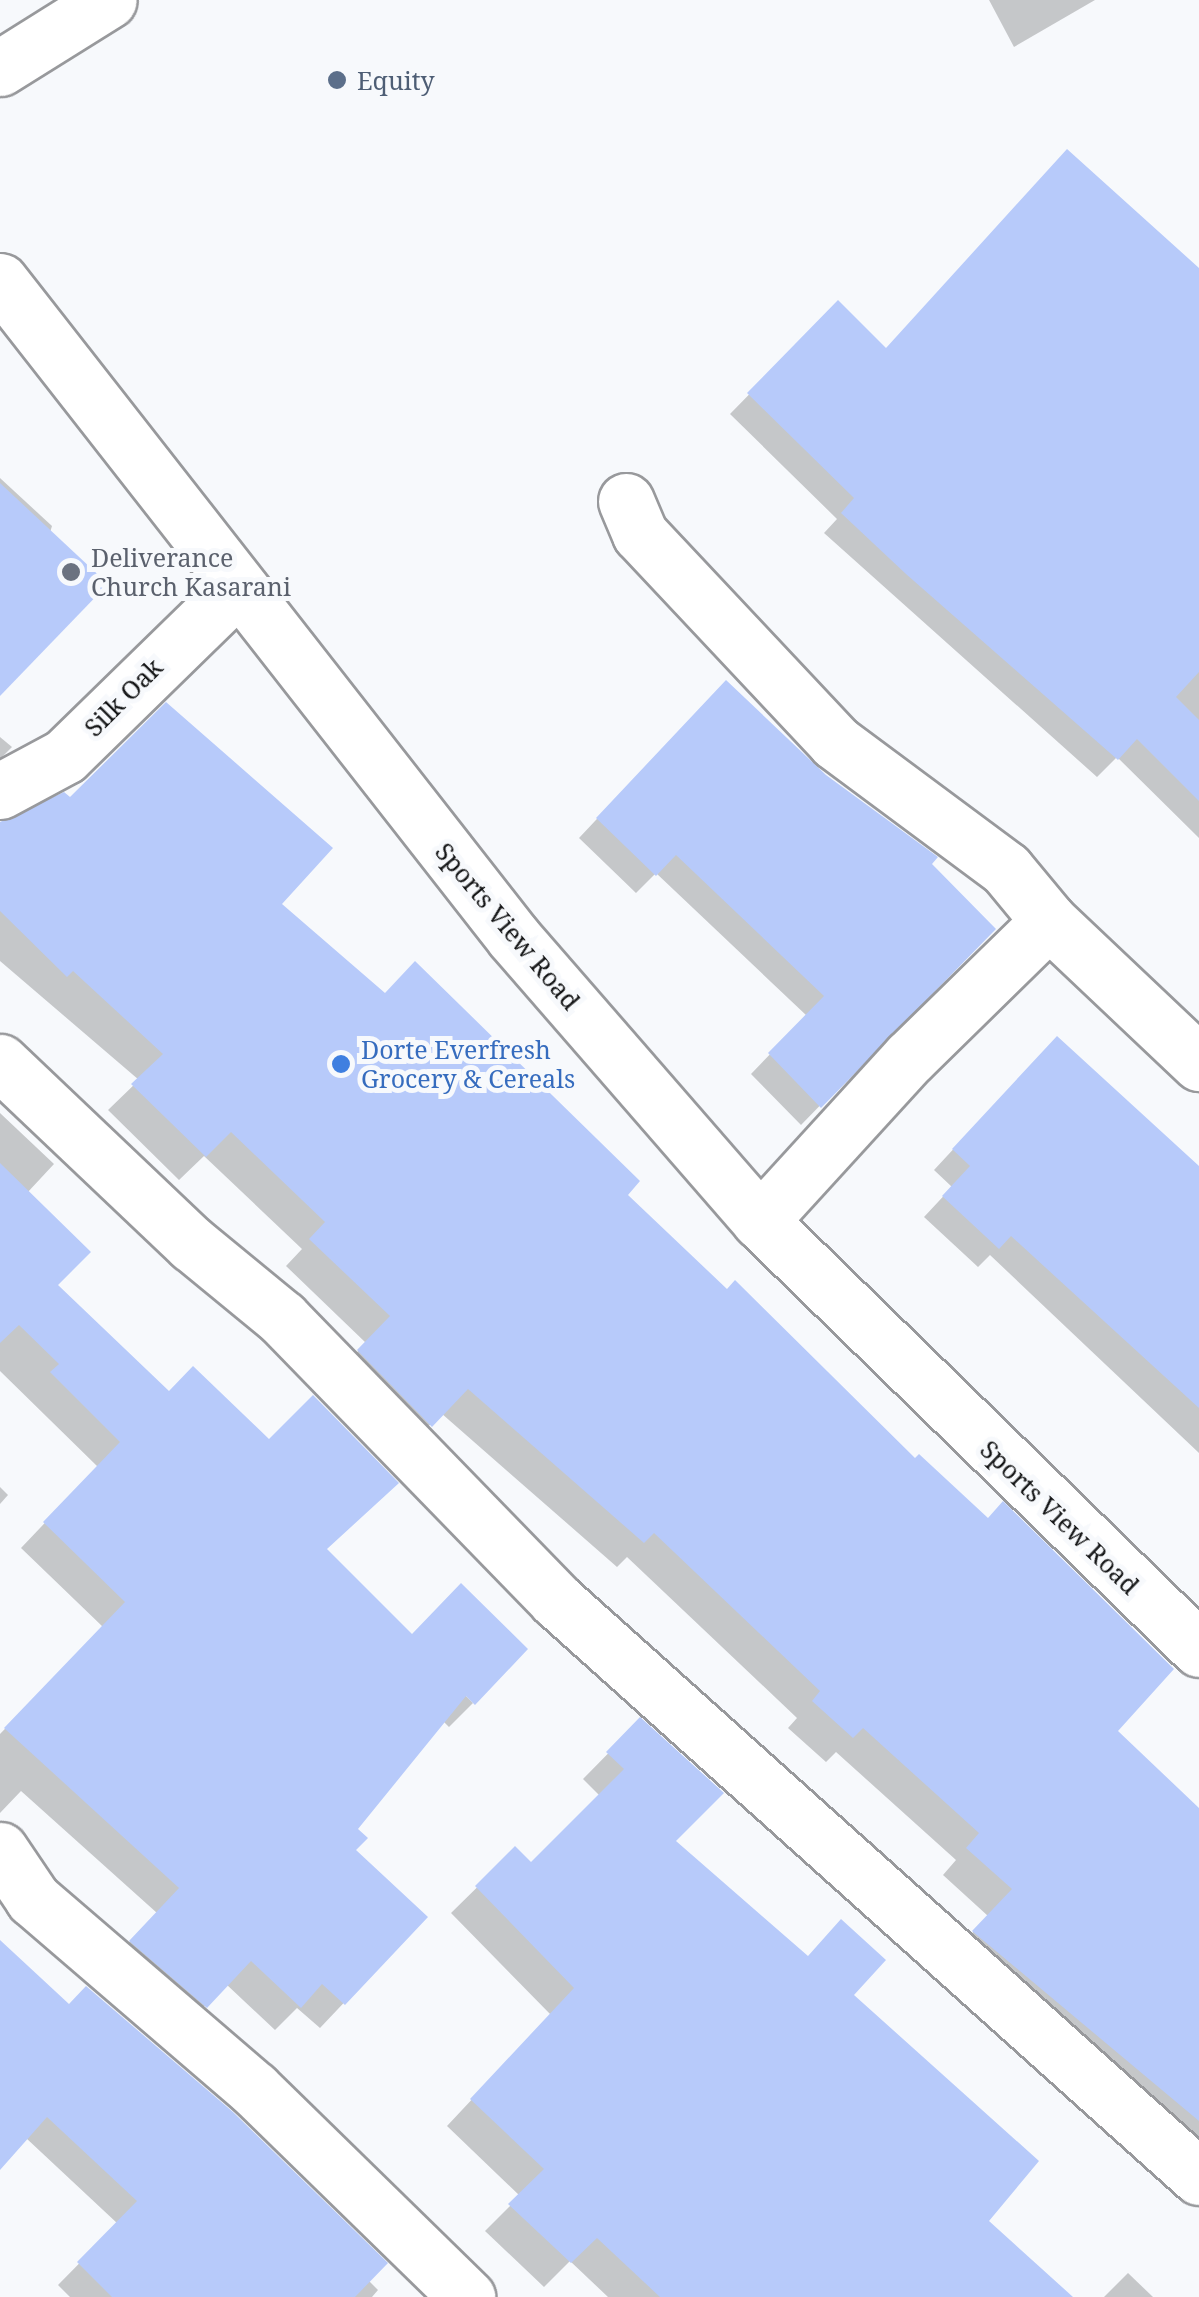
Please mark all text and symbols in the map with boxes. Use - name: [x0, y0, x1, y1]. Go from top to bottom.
- place label: Equity: [357, 65, 435, 95]
- marker: Equity: [326, 69, 348, 91]
- place label: Deliverance Church Kasarani: [91, 543, 291, 602]
- marker: Deliverance Church Kasarani: [60, 561, 82, 583]
- street label: Silk Oak: [78, 652, 168, 742]
- street label: Sports View Road: [430, 837, 586, 1015]
- place label: Dorte Everfresh Grocery & Cereals: [361, 1035, 575, 1094]
- marker: Dorte Everfresh Grocery & Cereals: [330, 1053, 352, 1075]
- street label: Sports View Road: [975, 1434, 1145, 1600]

